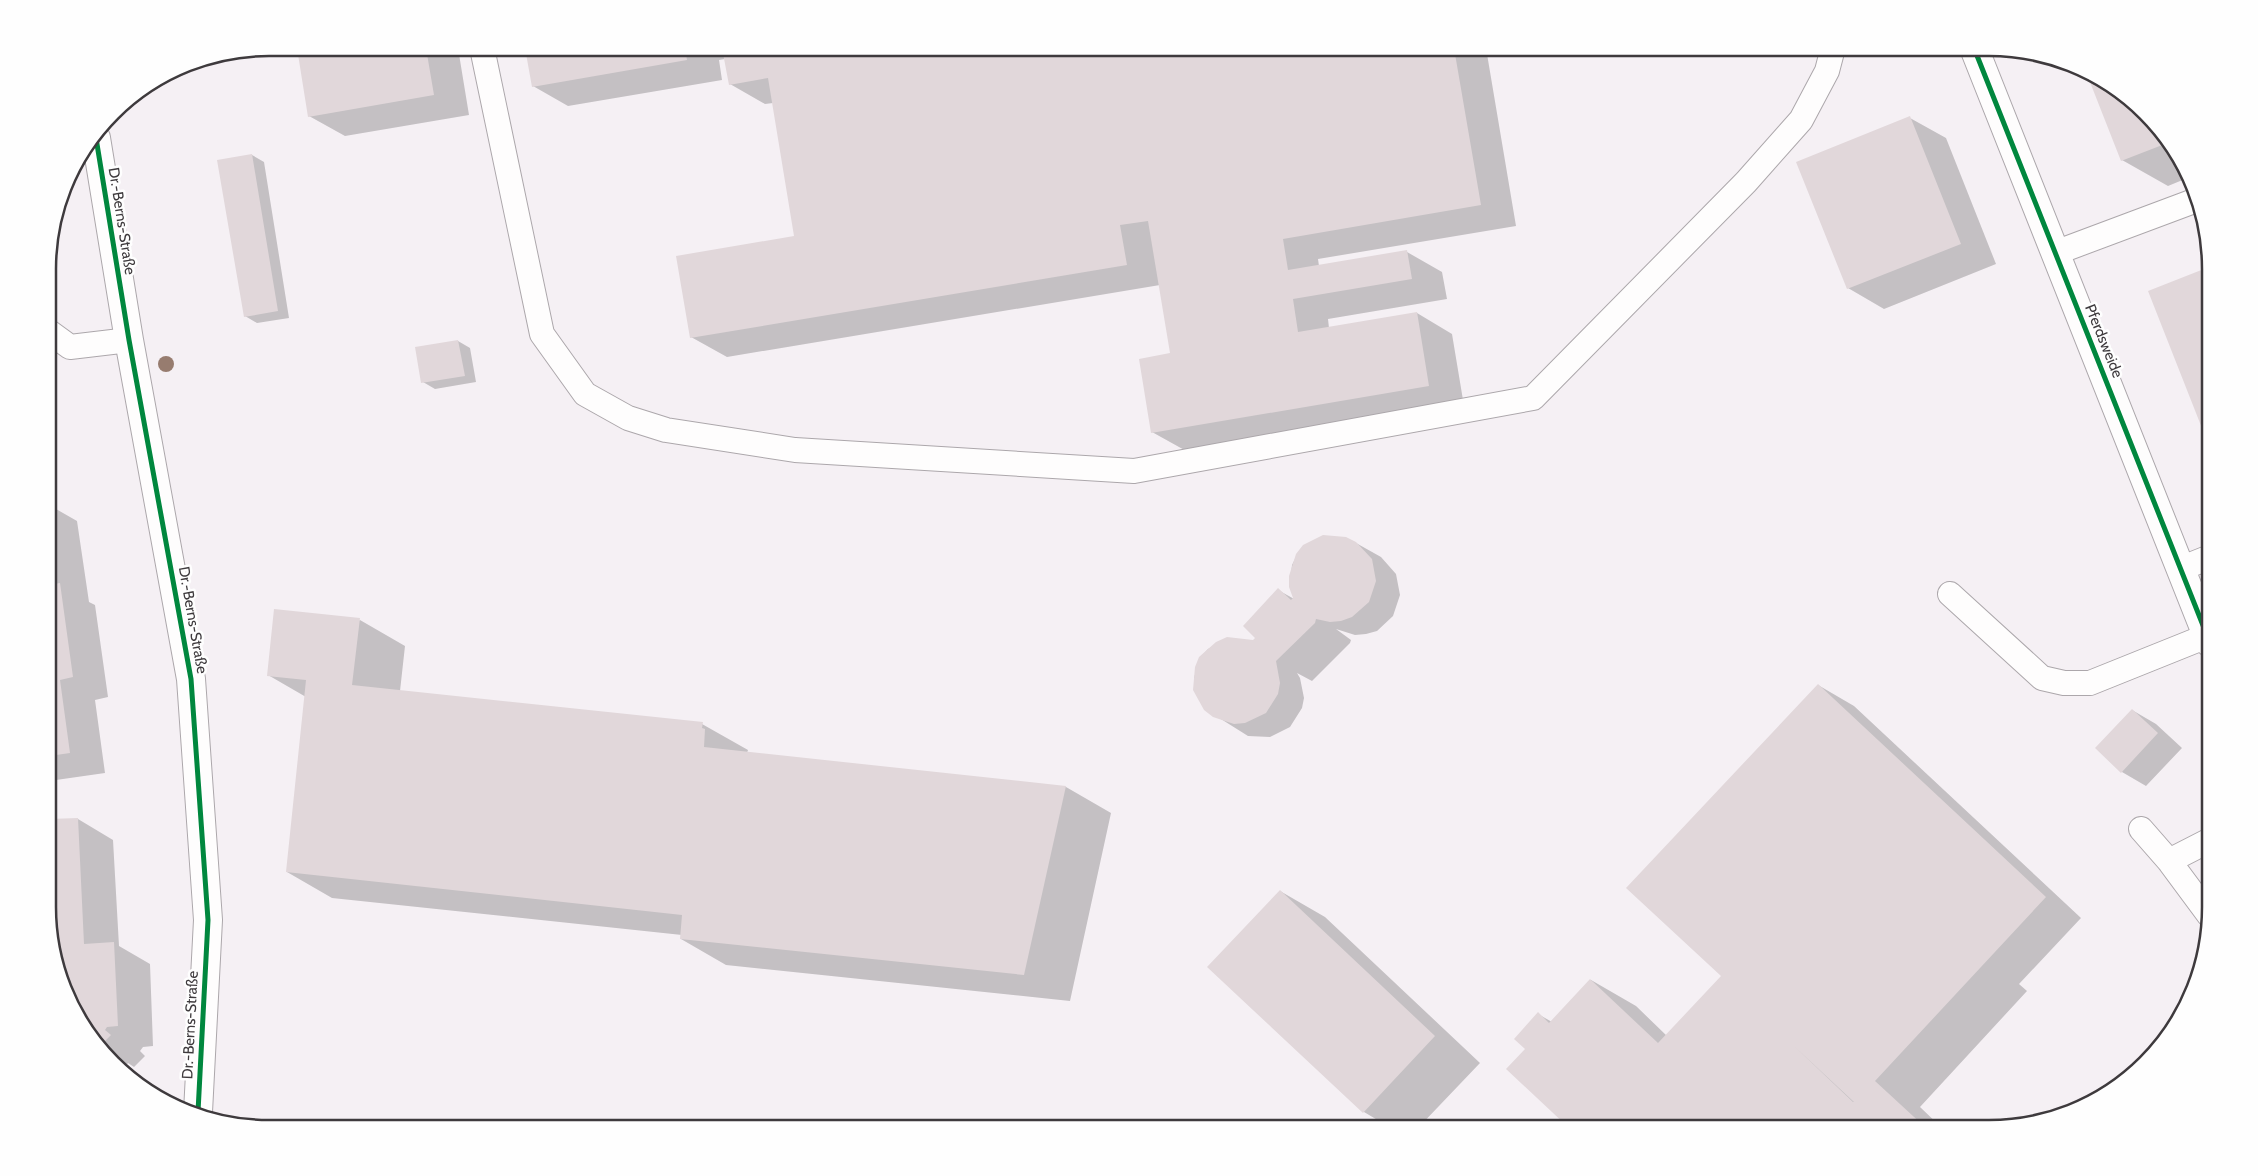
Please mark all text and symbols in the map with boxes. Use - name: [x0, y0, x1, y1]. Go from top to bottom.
- street label: Dr.-Berns-Straße: [105, 166, 139, 276]
- street label: Pferdsweide: [2081, 302, 2127, 381]
- street label: Dr.-Berns-Straße: [175, 565, 211, 675]
- street label: Dr.-Berns-Straße: [178, 970, 202, 1080]

